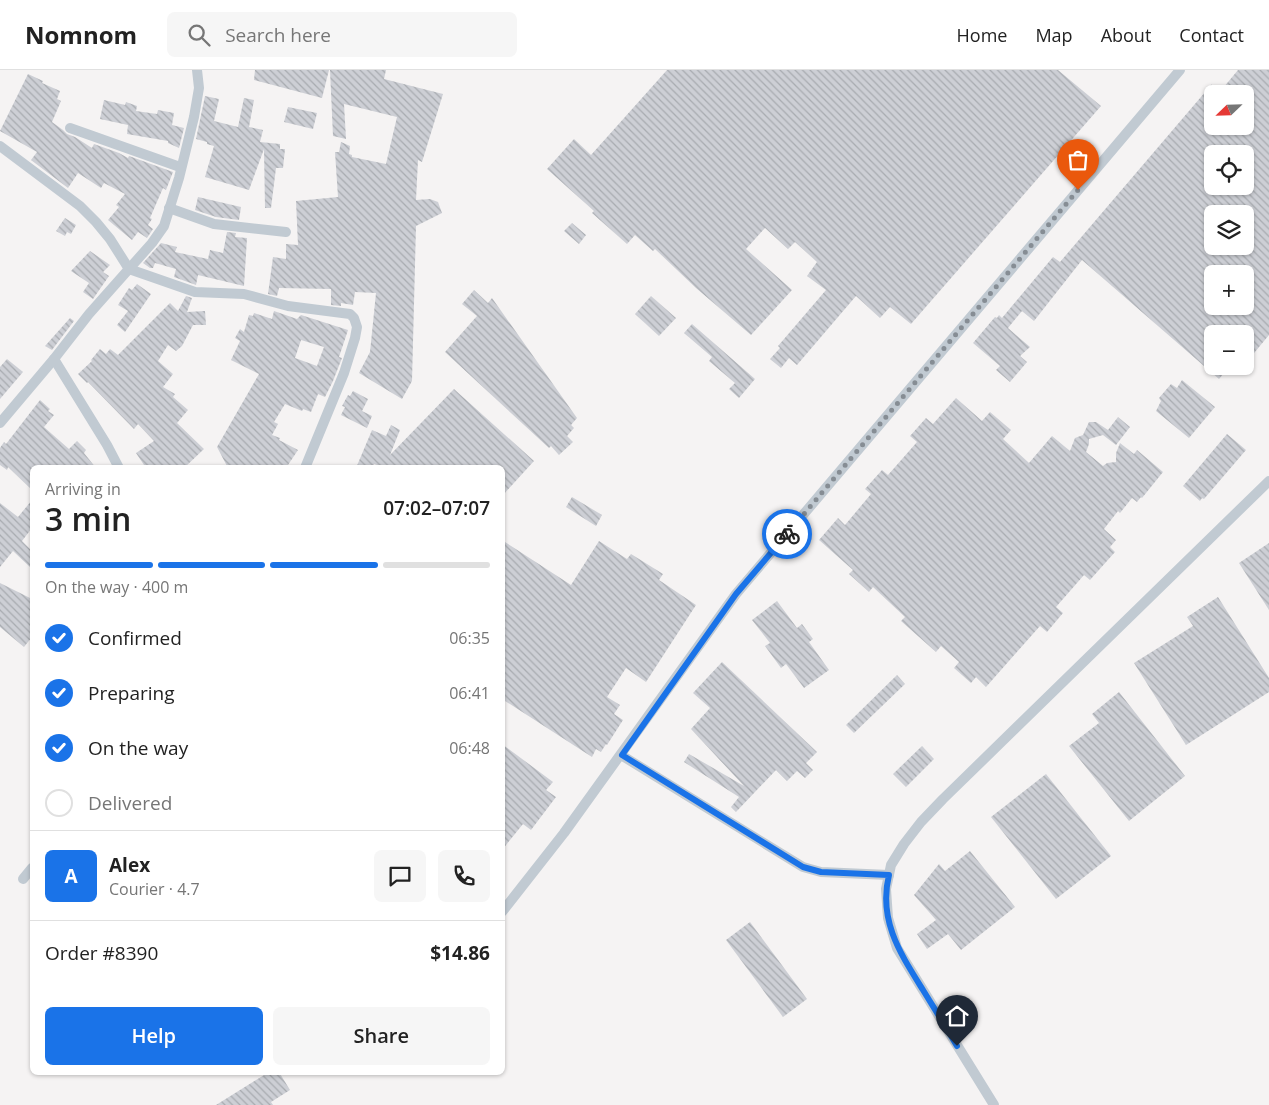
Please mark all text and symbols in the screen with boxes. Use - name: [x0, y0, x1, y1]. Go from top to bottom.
- search box: [167, 12, 517, 57]
- text: Nomnom: [25, 18, 137, 51]
- icon: search: [185, 21, 213, 49]
- text: Search here: [225, 22, 331, 48]
- text: Home: [957, 23, 1007, 47]
- text: Map: [1035, 23, 1073, 47]
- text: About: [1101, 23, 1151, 47]
- text: Contact: [1179, 23, 1244, 47]
- north arrow: [1204, 85, 1254, 135]
- map controls: [1204, 85, 1254, 375]
- pin: [1057, 139, 1099, 190]
- button: locate: [1204, 145, 1254, 195]
- icon: bag: [1064, 146, 1092, 174]
- button: layers: [1204, 205, 1254, 255]
- button: +: [1204, 265, 1254, 315]
- button: −: [1204, 325, 1254, 375]
- text: Arriving in: [45, 478, 121, 500]
- text: 07:02–07:07: [383, 495, 490, 521]
- text: 3 min: [45, 497, 131, 540]
- courier: [762, 509, 812, 559]
- icon: bike: [773, 520, 801, 548]
- text: On the way · 400 m: [45, 576, 188, 598]
- icon: check: [45, 624, 73, 652]
- text: Confirmed: [88, 625, 182, 651]
- text: 06:35: [449, 627, 490, 649]
- icon: check: [45, 679, 73, 707]
- text: Preparing: [88, 680, 175, 706]
- text: 06:41: [449, 682, 490, 704]
- icon: check: [45, 734, 73, 762]
- text: On the way: [88, 735, 188, 761]
- text: 06:48: [449, 737, 490, 759]
- text: Delivered: [88, 790, 172, 816]
- button: chat: [374, 850, 426, 902]
- button: phone: [438, 850, 490, 902]
- text: Alex: [109, 852, 150, 878]
- text: A: [64, 863, 78, 889]
- text: Courier · 4.7: [109, 878, 200, 900]
- text: Order #8390: [45, 940, 158, 966]
- text: $14.86: [430, 940, 490, 966]
- pin: [936, 995, 978, 1046]
- icon: home: [943, 1002, 971, 1030]
- button: Help: [45, 1007, 263, 1065]
- button: Share: [273, 1007, 490, 1065]

